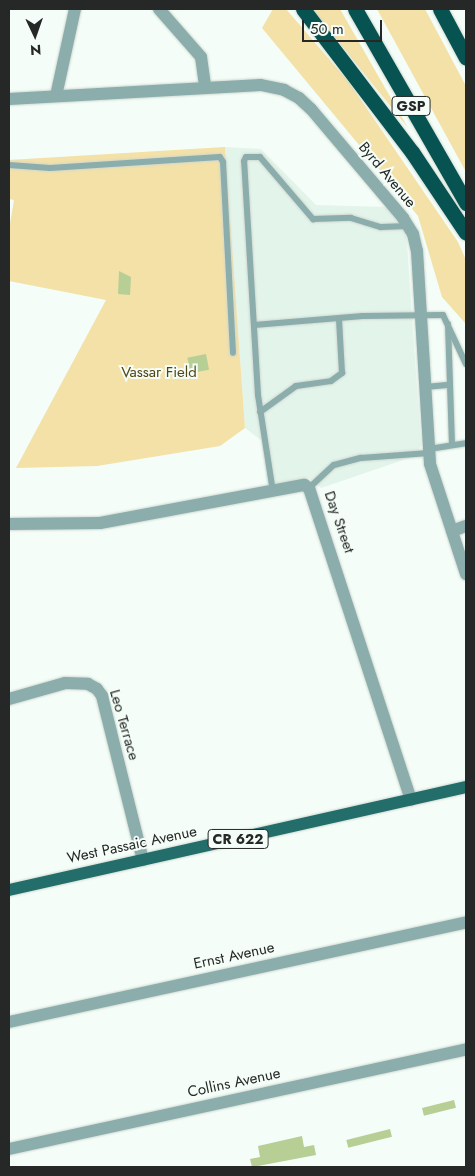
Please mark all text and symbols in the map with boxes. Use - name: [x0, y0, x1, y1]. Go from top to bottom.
- north arrow: [10, 10, 60, 60]
- scale bar: [305, 10, 385, 42]
- text: 50 m: [310, 18, 344, 40]
- text: N: [30, 40, 42, 60]
- road number: GSP: [391, 94, 431, 118]
- street label: Byrd Avenue: [354, 139, 420, 211]
- park label: Vassar Field: [121, 364, 197, 382]
- street label: Day Street: [320, 489, 358, 555]
- street label: Leo Terrace: [105, 688, 143, 762]
- street label: West Passaic Avenue: [66, 822, 198, 868]
- road number: CR 622: [207, 828, 269, 851]
- street label: Ernst Avenue: [192, 939, 276, 973]
- street label: Collins Avenue: [186, 1064, 282, 1102]

